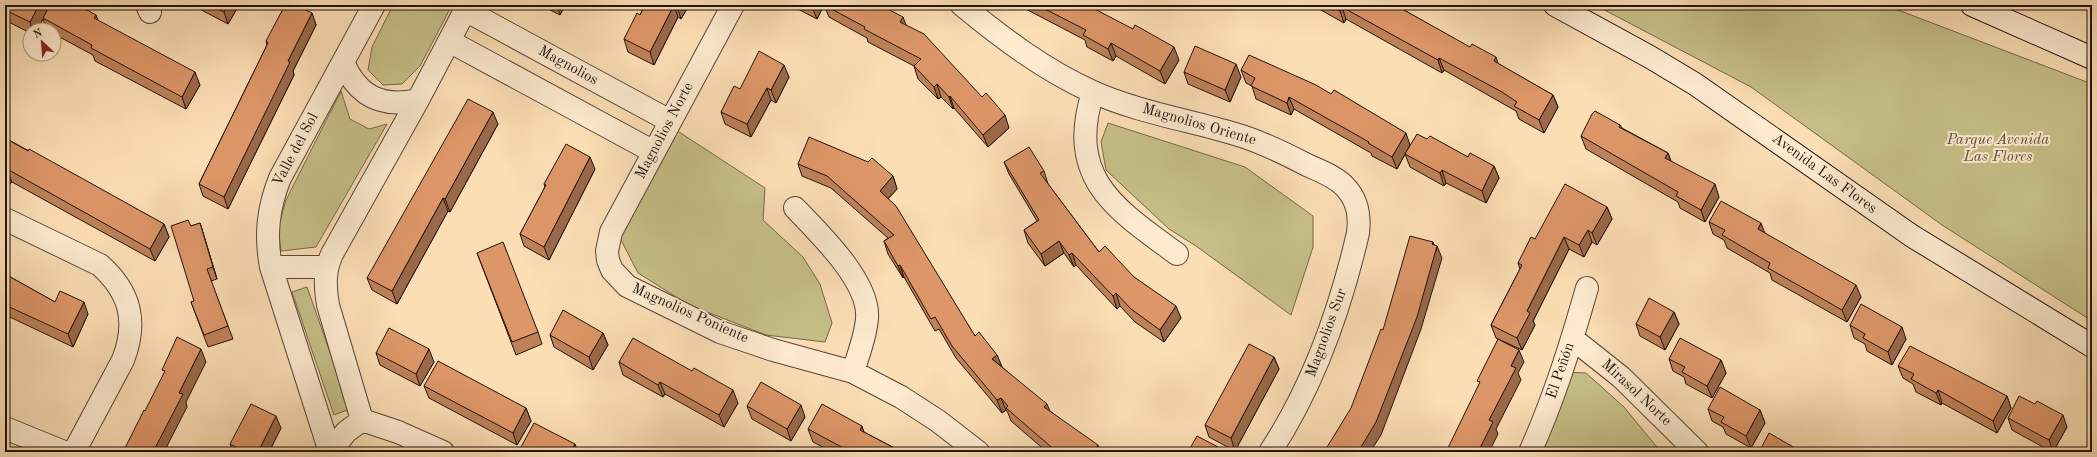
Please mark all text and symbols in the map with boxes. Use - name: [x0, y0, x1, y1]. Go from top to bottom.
- north arrow: [22, 22, 62, 62]
- text: N: [32, 27, 45, 41]
- street label: Magnolios: [536, 44, 600, 88]
- street label: Magnolios Norte: [633, 80, 697, 182]
- street label: Magnolios Oriente: [1140, 102, 1258, 148]
- street label: Valle del Sol: [270, 111, 322, 189]
- street label: Avenida Las Flores: [1769, 131, 1879, 217]
- park label: Parque Avenida Las Flores: [1946, 133, 2049, 165]
- street label: Magnolios Poniente: [629, 282, 751, 347]
- street label: Magnolios Sur: [1304, 287, 1350, 379]
- street label: El Peñón: [1544, 341, 1578, 401]
- street label: Mirasol Norte: [1598, 357, 1674, 429]

